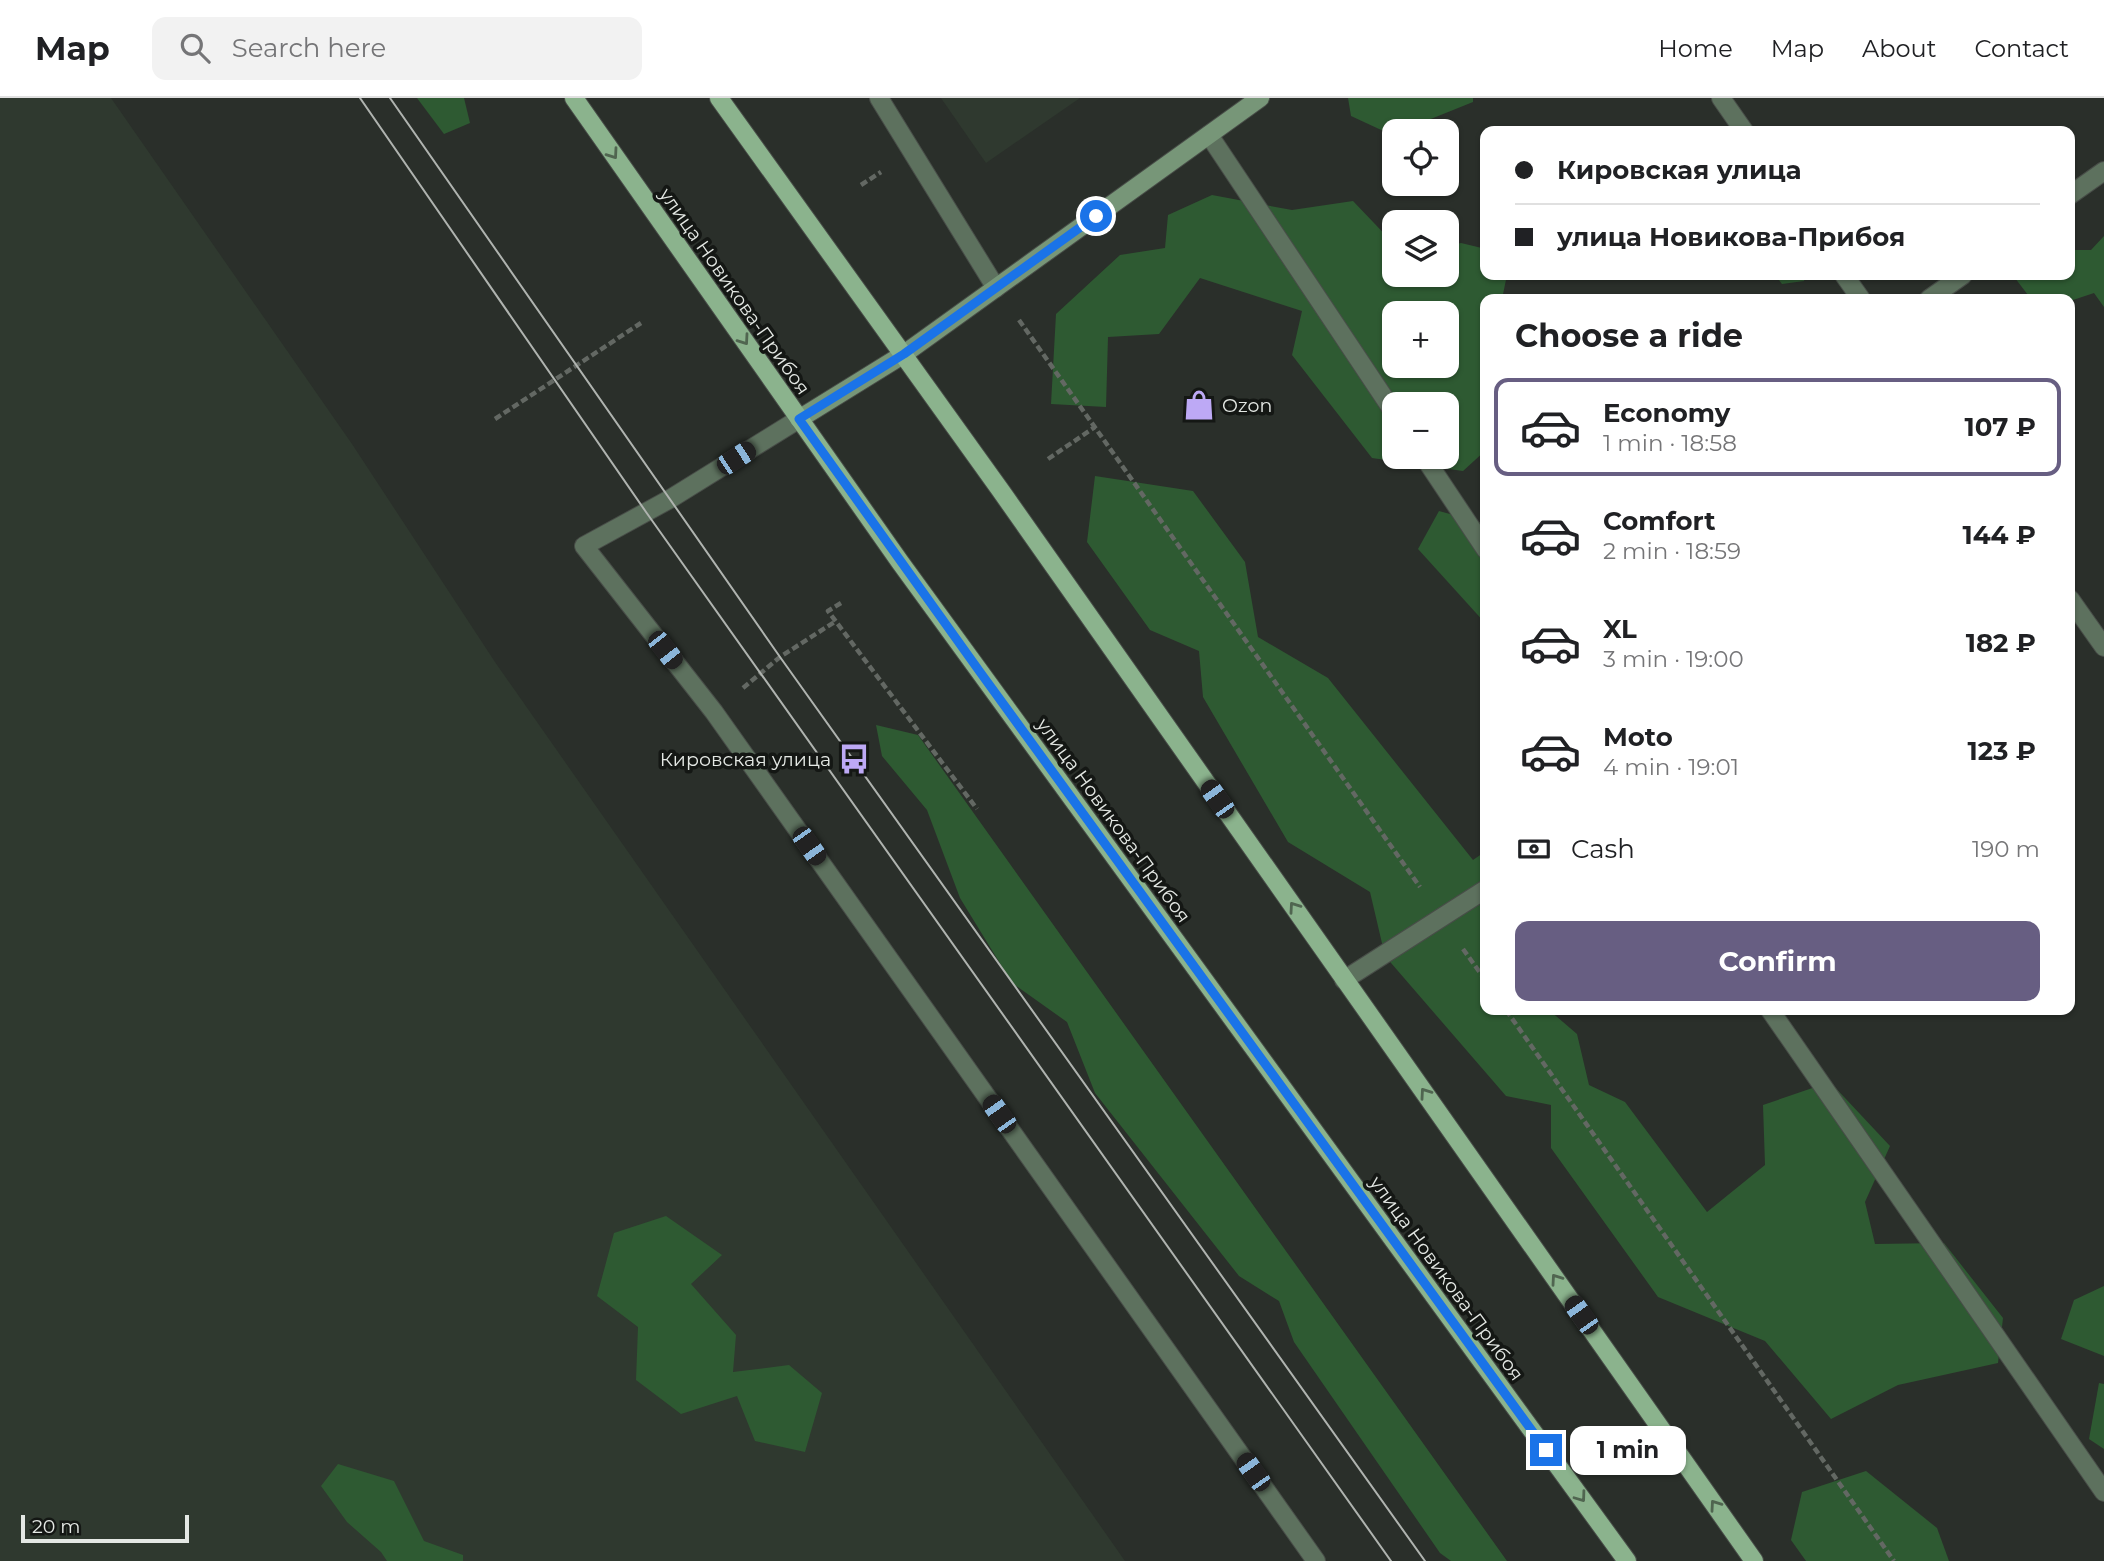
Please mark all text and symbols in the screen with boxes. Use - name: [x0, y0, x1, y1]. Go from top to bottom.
- search box: [152, 17, 642, 80]
- text: Map: [35, 28, 110, 68]
- icon: search: [176, 29, 214, 67]
- text: Search here: [232, 32, 386, 64]
- text: Home: [1658, 34, 1733, 63]
- text: Map: [1771, 34, 1824, 63]
- text: About: [1862, 34, 1936, 63]
- text: Contact: [1974, 34, 2069, 63]
- map controls: [1382, 119, 1459, 469]
- button: locate: [1382, 119, 1459, 196]
- one-way arrow: [605, 146, 617, 159]
- text: Кировская улица: [1557, 154, 1802, 186]
- street label: улица Новикова-Прибоя: [654, 183, 815, 399]
- route start: [1080, 200, 1112, 232]
- button: layers: [1382, 210, 1459, 287]
- text: улица Новикова-Прибоя: [1557, 221, 1905, 253]
- button: +: [1382, 301, 1459, 378]
- text: Choose a ride: [1515, 316, 1743, 355]
- one-way arrow: [736, 333, 749, 346]
- shop icon: Ozon: [1182, 388, 1216, 422]
- button: −: [1382, 392, 1459, 469]
- place label: Ozon: [1222, 394, 1272, 417]
- icon: car: [1519, 396, 1582, 459]
- text: Economy: [1603, 397, 1730, 429]
- text: 107 ₽: [1965, 411, 2036, 443]
- text: 1 min · 18:58: [1603, 429, 1737, 457]
- car: [713, 438, 760, 478]
- icon: car: [1519, 504, 1582, 567]
- text: Comfort: [1603, 505, 1715, 537]
- text: 144 ₽: [1962, 519, 2036, 551]
- text: 2 min · 18:59: [1603, 537, 1741, 565]
- icon: car: [1519, 612, 1582, 675]
- text: XL: [1603, 613, 1637, 645]
- car: [644, 627, 687, 673]
- text: 182 ₽: [1966, 627, 2036, 659]
- text: 3 min · 19:00: [1603, 645, 1744, 673]
- street label: улица Новикова-Прибоя: [1031, 713, 1195, 927]
- icon: car: [1519, 720, 1582, 783]
- text: Moto: [1603, 721, 1673, 753]
- text: 123 ₽: [1968, 735, 2036, 767]
- bus stop icon: Кировская улица: [837, 742, 871, 776]
- place label: Кировская улица: [660, 748, 831, 771]
- text: 4 min · 19:01: [1603, 753, 1739, 781]
- car: [1197, 776, 1238, 822]
- car: [789, 823, 830, 869]
- icon: cash: [1515, 830, 1553, 868]
- text: Cash: [1571, 833, 1635, 865]
- text: 190 m: [1972, 835, 2040, 863]
- one-way arrow: [1289, 902, 1302, 915]
- button: Confirm: [1515, 921, 2040, 1001]
- one-way arrow: [1421, 1088, 1433, 1101]
- car: [979, 1091, 1020, 1137]
- street label: улица Новикова-Прибоя: [1364, 1171, 1528, 1385]
- one-way arrow: [1552, 1274, 1564, 1287]
- car: [1561, 1292, 1602, 1338]
- callout: 1 min: [1570, 1426, 1686, 1474]
- route end: [1530, 1434, 1562, 1466]
- text: 1 min: [1597, 1436, 1659, 1464]
- car: [1233, 1449, 1274, 1495]
- one-way arrow: [1573, 1490, 1585, 1502]
- one-way arrow: [1711, 1500, 1723, 1513]
- scale bar: [21, 1512, 189, 1544]
- text: 20 m: [32, 1515, 80, 1538]

